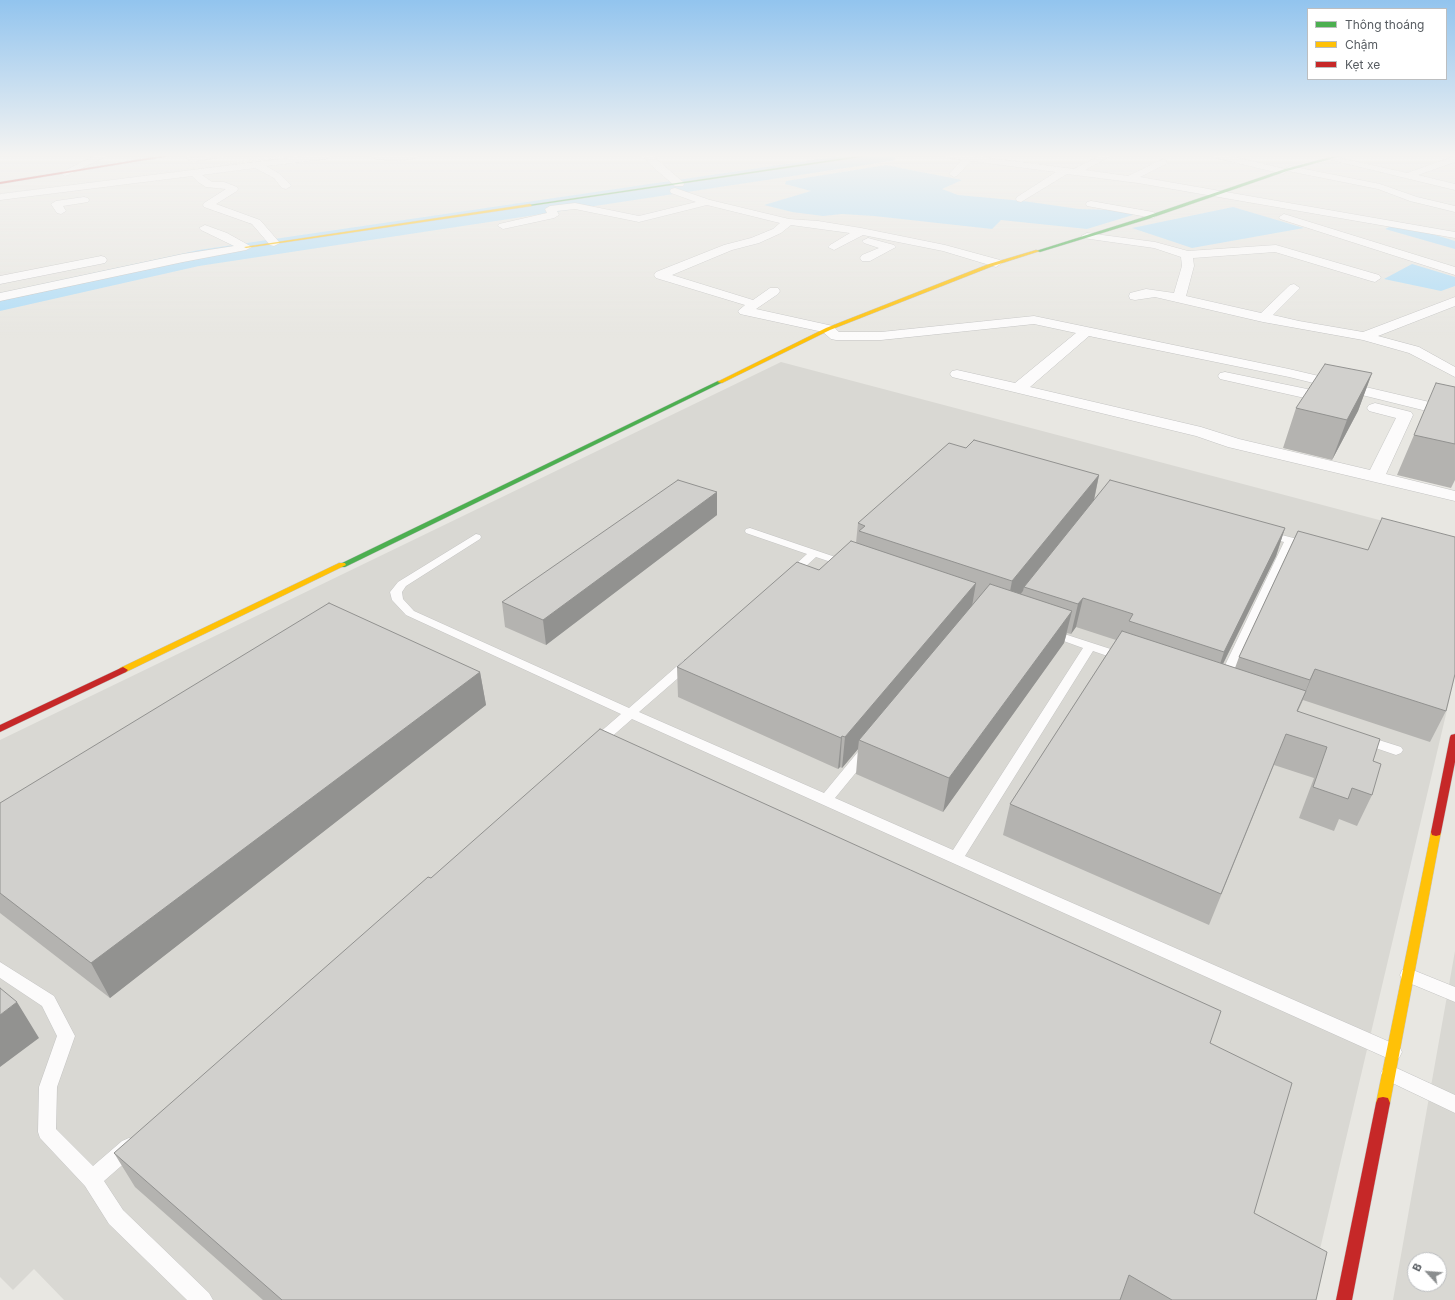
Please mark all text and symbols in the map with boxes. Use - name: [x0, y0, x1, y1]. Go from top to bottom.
- legend: [1307, 8, 1447, 80]
- text: Thông thoáng: [1345, 17, 1424, 32]
- text: Chậm: [1345, 37, 1378, 52]
- text: Kẹt xe: [1345, 57, 1380, 72]
- north arrow: [1407, 1252, 1447, 1292]
- text: B: [1409, 1261, 1425, 1274]

